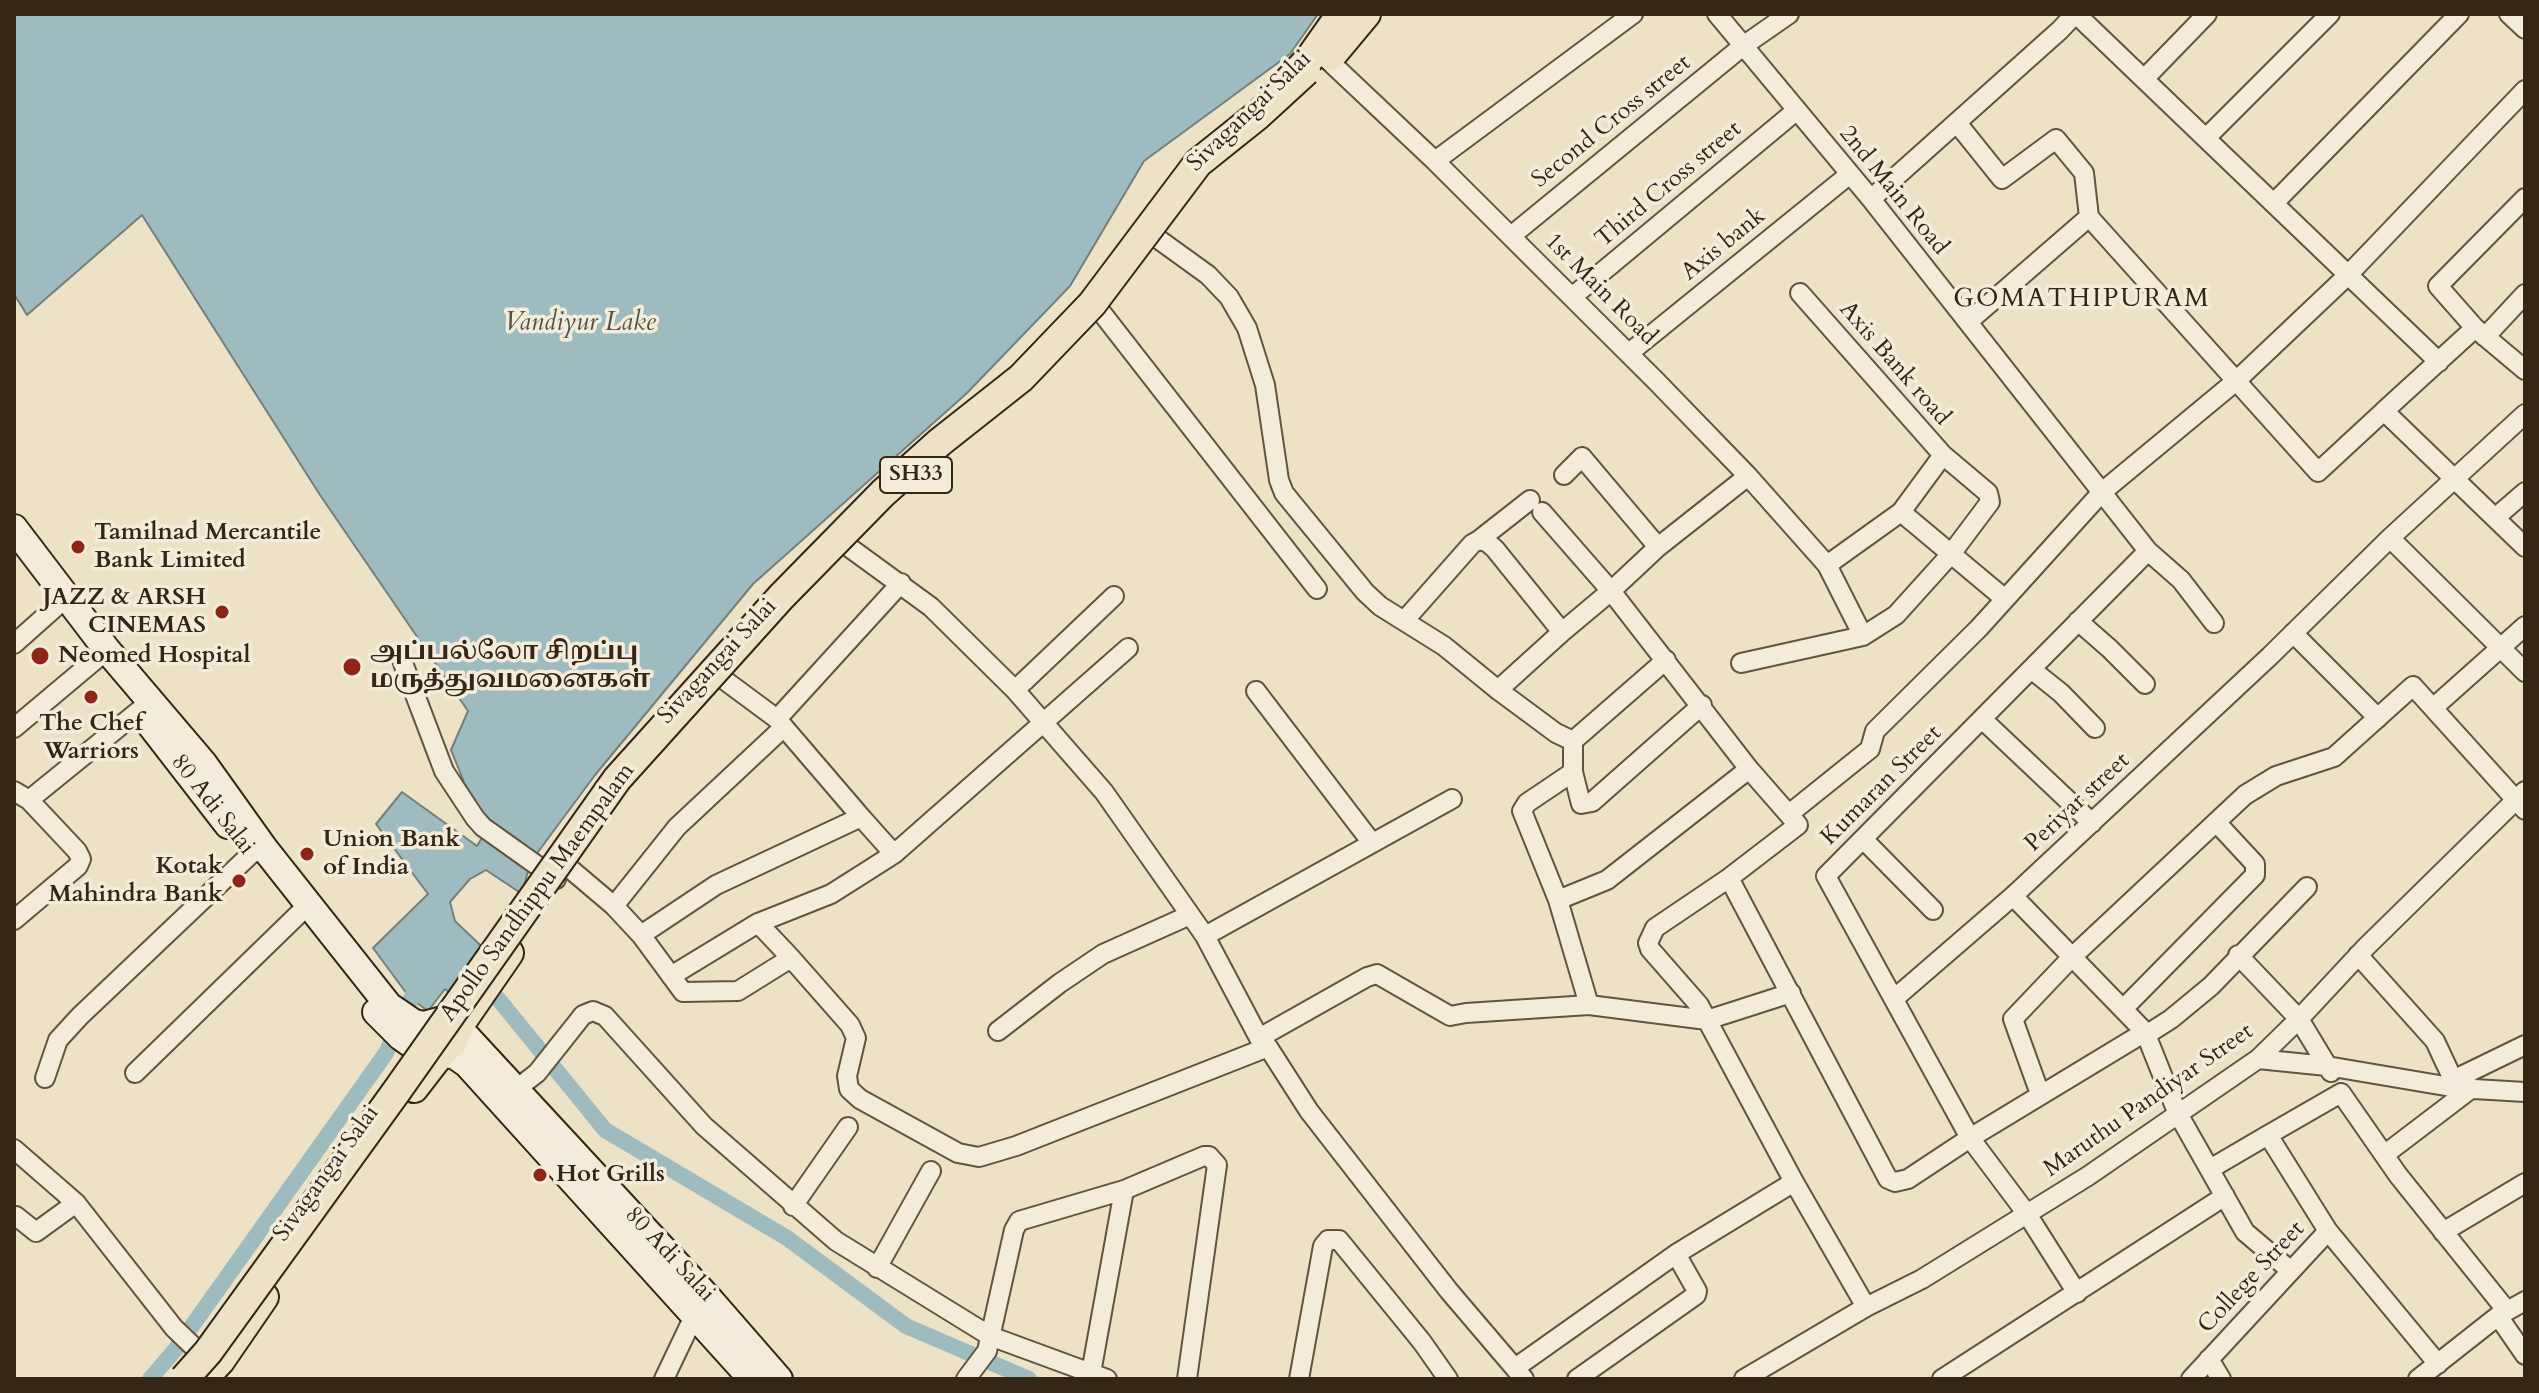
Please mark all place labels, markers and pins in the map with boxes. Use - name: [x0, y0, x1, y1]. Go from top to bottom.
- place label: Tamilnad Mercantile Bank Limited: [94, 519, 321, 575]
- marker: Tamilnad Mercantile Bank Limited: [69, 538, 87, 556]
- place label: JAZZ & ARSH CINEMAS: [42, 584, 206, 640]
- marker: JAZZ & ARSH CINEMAS: [213, 603, 231, 621]
- place label: அப்பல்லோ சிறப்பு மருத்துவமனைகள்: [370, 639, 650, 695]
- place label: Neomed Hospital: [58, 642, 250, 670]
- marker: Neomed Hospital: [29, 645, 51, 667]
- marker: அப்பல்லோ சிறப்பு மருத்துவமனைகள்: [341, 656, 363, 678]
- marker: The Chef Warriors: [82, 688, 100, 706]
- place label: The Chef Warriors: [39, 710, 143, 766]
- place label: Union Bank of India: [323, 826, 460, 882]
- marker: Union Bank of India: [298, 845, 316, 863]
- place label: Kotak Mahindra Bank: [48, 853, 223, 909]
- marker: Kotak Mahindra Bank: [230, 872, 248, 890]
- place label: Hot Grills: [556, 1161, 665, 1189]
- marker: Hot Grills: [531, 1166, 549, 1184]

